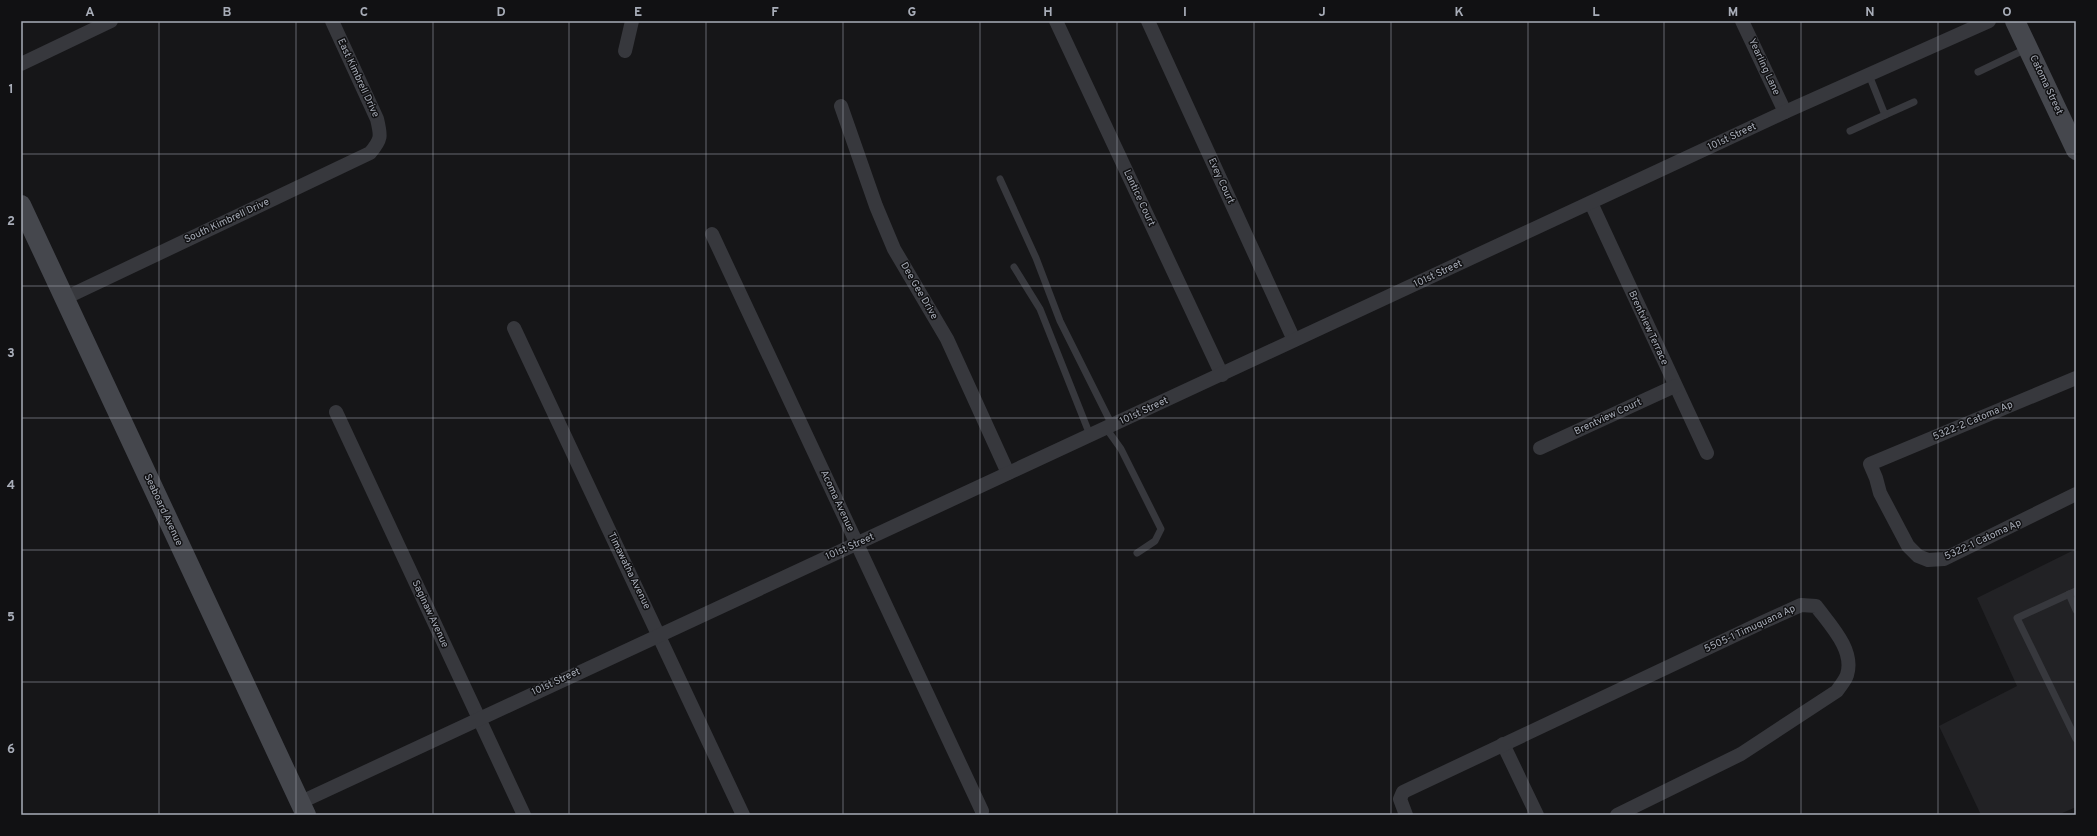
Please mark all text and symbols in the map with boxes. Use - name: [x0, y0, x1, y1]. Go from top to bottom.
- text: A: [85, 5, 95, 21]
- text: B: [223, 5, 232, 21]
- text: C: [360, 5, 368, 21]
- text: D: [496, 5, 506, 21]
- text: E: [634, 5, 642, 21]
- text: F: [771, 5, 779, 21]
- text: G: [908, 5, 917, 21]
- text: H: [1043, 5, 1053, 21]
- text: I: [1183, 5, 1187, 21]
- text: J: [1318, 5, 1326, 21]
- text: K: [1454, 5, 1464, 21]
- text: L: [1592, 5, 1600, 21]
- text: M: [1728, 5, 1738, 21]
- text: N: [1865, 5, 1875, 21]
- text: O: [2002, 5, 2012, 21]
- street label: East Kimbrell Drive: [334, 37, 382, 119]
- street label: Yearling Lane: [1745, 37, 1783, 97]
- street label: Catoma Street: [2026, 53, 2066, 117]
- text: 1: [8, 82, 14, 98]
- street label: 101st Street: [1706, 120, 1758, 154]
- street label: Evey Court: [1205, 156, 1237, 206]
- street label: Lantice Court: [1120, 168, 1158, 229]
- street label: South Kimbrell Drive: [183, 196, 271, 246]
- text: 2: [7, 214, 15, 230]
- street label: 101st Street: [1412, 257, 1464, 291]
- street label: Dee Gee Drive: [897, 260, 941, 322]
- street label: Brentview Terrace: [1625, 289, 1671, 367]
- text: 3: [7, 346, 15, 362]
- street label: 101st Street: [1118, 394, 1170, 428]
- street label: Brentview Court: [1572, 396, 1644, 438]
- street label: 5322-2 Catoma Ap: [1931, 398, 2015, 444]
- street label: Acoma Avenue: [817, 468, 857, 534]
- street label: Seaboard Avenue: [141, 472, 185, 548]
- text: 4: [7, 478, 15, 494]
- street label: 5322-1 Catoma Ap: [1942, 516, 2024, 563]
- street label: Timawatha Avenue: [605, 530, 653, 612]
- street label: 101st Street: [824, 530, 877, 564]
- street label: Saginaw Avenue: [409, 578, 451, 650]
- street label: 5505-1 Timuquana Ap: [1702, 602, 1798, 656]
- text: 5: [7, 610, 15, 626]
- street label: 101st Street: [530, 665, 582, 699]
- text: 6: [7, 742, 15, 758]

